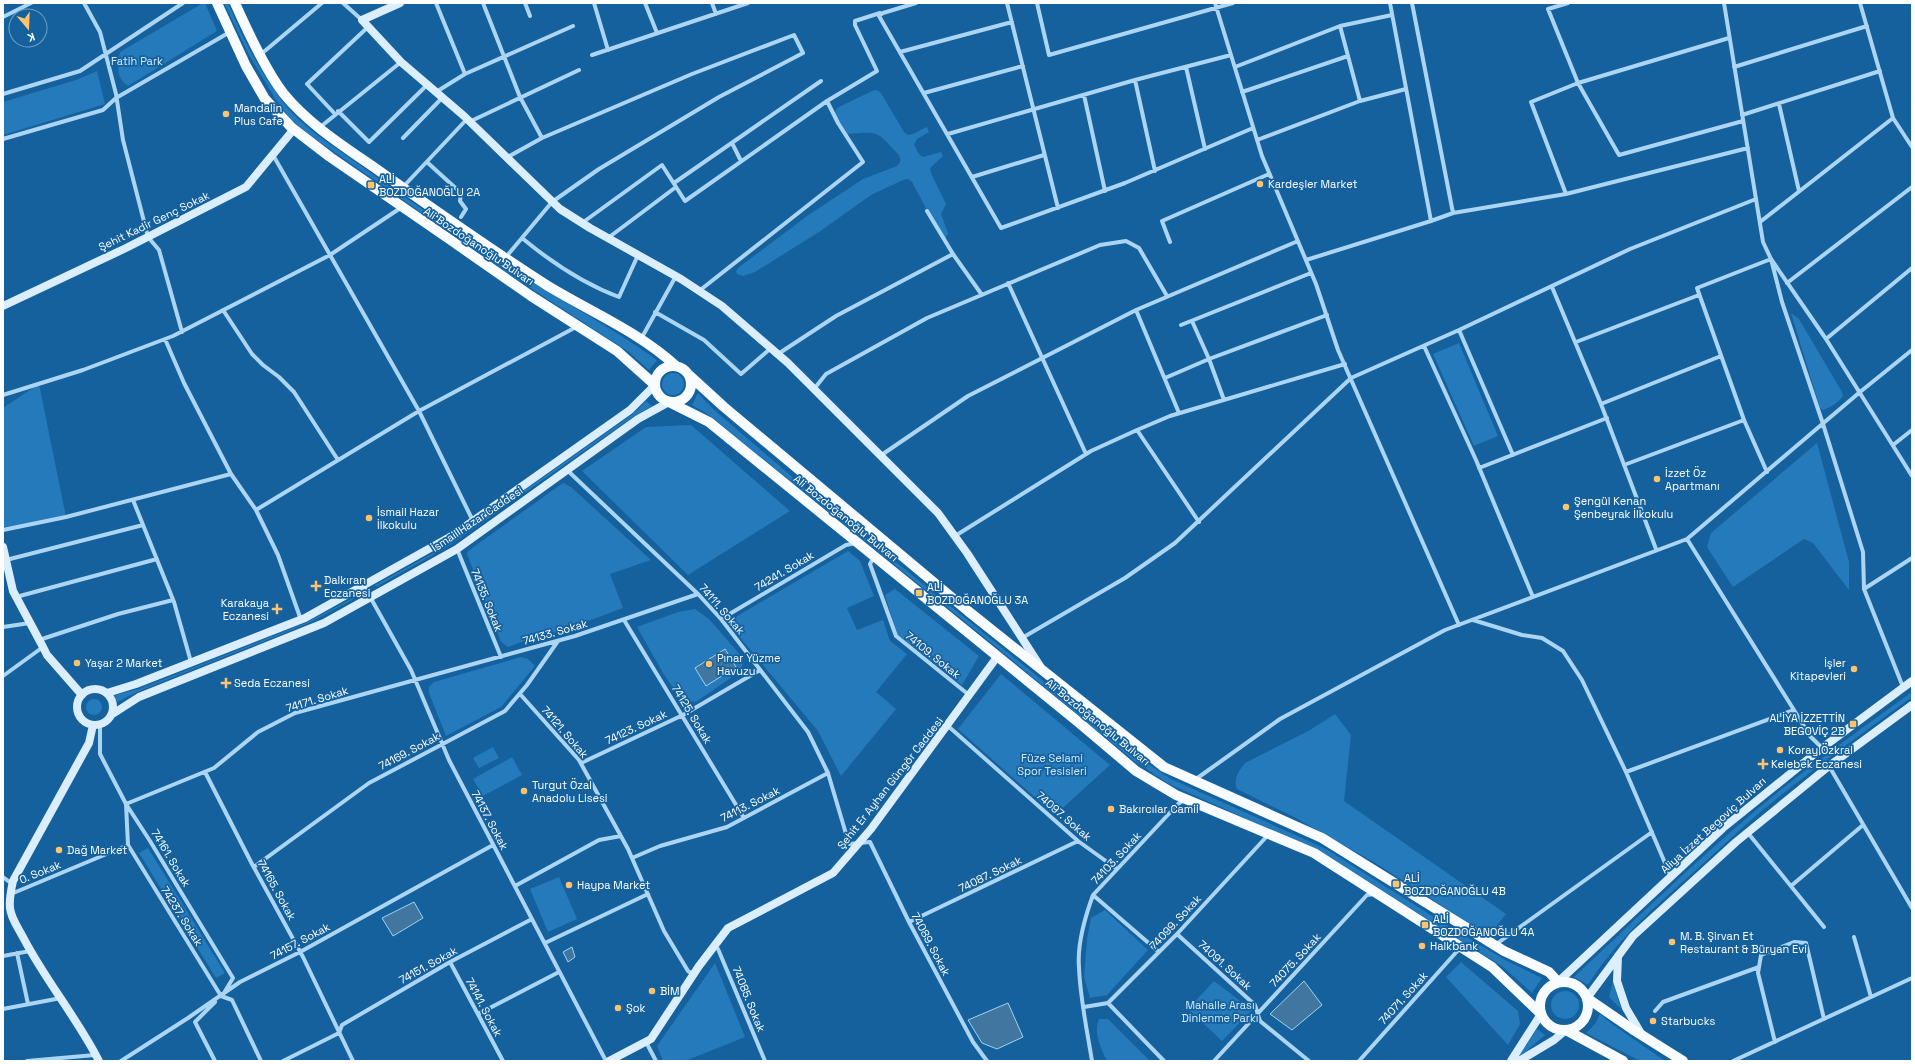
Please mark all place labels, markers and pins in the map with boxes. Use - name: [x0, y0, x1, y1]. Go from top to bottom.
- place label: Mandalin Plus Cafe: [234, 101, 283, 128]
- marker: Mandalin Plus Cafe: [221, 109, 231, 119]
- place label: ALİ BOZDOĞANOĞLU 2A: [379, 172, 480, 199]
- place label: Kardeşler Market: [1268, 177, 1358, 191]
- marker: Kardeşler Market: [1255, 179, 1265, 189]
- marker: ALİ BOZDOĞANOĞLU 2A: [366, 180, 376, 190]
- place label: İzzet Öz Apartmanı: [1665, 465, 1720, 493]
- marker: İzzet Öz Apartmanı: [1652, 474, 1662, 484]
- place label: Şengül Kenan Şenbeyrak İlkokulu: [1574, 494, 1673, 521]
- marker: Şengül Kenan Şenbeyrak İlkokulu: [1561, 502, 1571, 512]
- place label: İsmail Hazar İlkokulu: [377, 505, 439, 532]
- marker: İsmail Hazar İlkokulu: [364, 513, 374, 523]
- place label: Dalkıran Eczanesi: [324, 573, 371, 600]
- place label: ALİ BOZDOĞANOĞLU 3A: [927, 580, 1028, 607]
- marker: Dalkıran Eczanesi: [311, 581, 321, 591]
- marker: ALİ BOZDOĞANOĞLU 3A: [914, 588, 924, 598]
- place label: Karakaya Eczanesi: [221, 596, 270, 623]
- marker: Karakaya Eczanesi: [272, 604, 282, 614]
- place label: Pınar Yüzme Havuzu: [717, 651, 781, 678]
- place label: Yaşar 2 Market: [85, 656, 163, 670]
- place label: İşler Kitapevleri: [1790, 656, 1846, 683]
- marker: Yaşar 2 Market: [72, 658, 82, 668]
- marker: Pınar Yüzme Havuzu: [704, 659, 714, 669]
- marker: İşler Kitapevleri: [1849, 664, 1859, 674]
- place label: Seda Eczanesi: [234, 676, 310, 690]
- marker: Seda Eczanesi: [221, 678, 231, 688]
- place label: ALİYA İZZETTİN BEGOVİÇ 2B: [1769, 711, 1845, 738]
- marker: ALİYA İZZETTİN BEGOVİÇ 2B: [1848, 719, 1858, 729]
- place label: Koray Özkral: [1788, 742, 1853, 757]
- marker: Koray Özkral: [1775, 745, 1785, 755]
- place label: Kelebek Eczanesi: [1771, 757, 1862, 771]
- marker: Kelebek Eczanesi: [1758, 759, 1768, 769]
- place label: Turgut Özal Anadolu Lisesi: [532, 777, 608, 805]
- marker: Turgut Özal Anadolu Lisesi: [519, 786, 529, 796]
- place label: Bakırcılar Camii: [1119, 802, 1199, 816]
- marker: Bakırcılar Camii: [1106, 804, 1116, 814]
- place label: Dağ Market: [67, 843, 127, 857]
- marker: Dağ Market: [54, 845, 64, 855]
- place label: ALİ BOZDOĞANOĞLU 4B: [1404, 871, 1506, 898]
- place label: Haypa Market: [577, 878, 650, 892]
- marker: ALİ BOZDOĞANOĞLU 4B: [1391, 879, 1401, 889]
- marker: Haypa Market: [564, 880, 574, 890]
- place label: ALİ BOZDOĞANOĞLU 4A: [1433, 912, 1534, 939]
- marker: ALİ BOZDOĞANOĞLU 4A: [1420, 920, 1430, 930]
- place label: M. B. Şirvan Et Restaurant & Büryan Evi: [1680, 929, 1807, 956]
- marker: M. B. Şirvan Et Restaurant & Büryan Evi: [1667, 937, 1677, 947]
- place label: Halkbank: [1430, 939, 1478, 953]
- marker: Halkbank: [1417, 941, 1427, 951]
- place label: BİM: [660, 984, 679, 998]
- marker: BİM: [647, 986, 657, 996]
- place label: Şok: [626, 1001, 646, 1015]
- marker: Şok: [613, 1003, 623, 1013]
- place label: Starbucks: [1661, 1014, 1715, 1028]
- marker: Starbucks: [1648, 1016, 1658, 1026]

